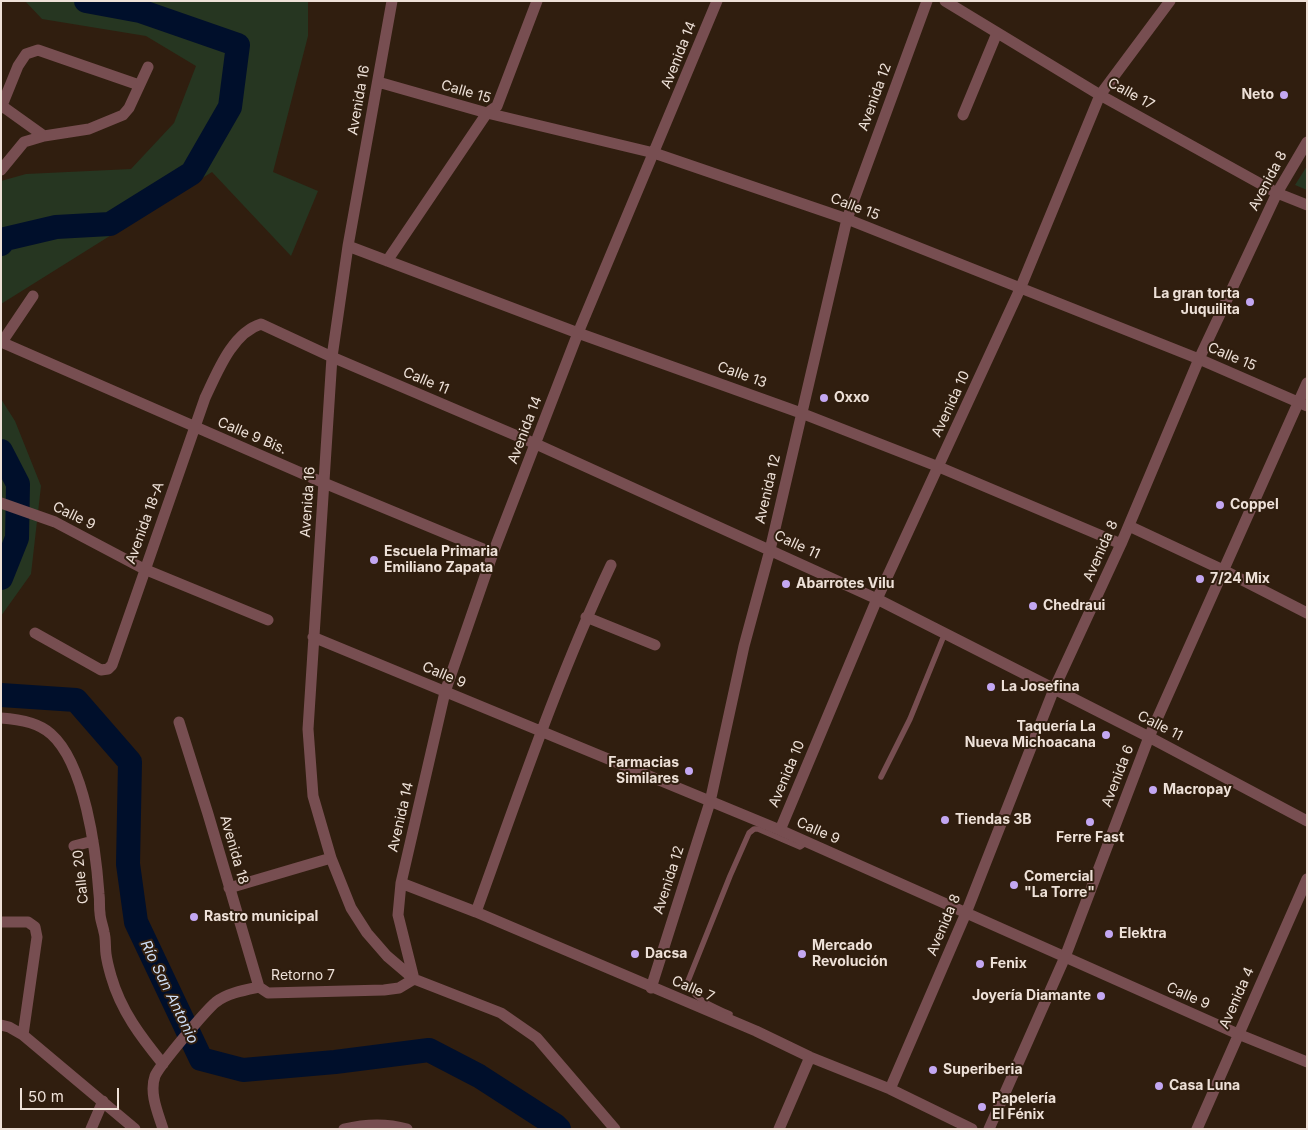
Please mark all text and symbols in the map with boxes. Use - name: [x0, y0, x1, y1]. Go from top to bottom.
- street label: Avenida 14: [658, 19, 700, 91]
- street label: Avenida 12: [855, 61, 895, 133]
- street label: Avenida 16: [345, 64, 373, 136]
- street label: Calle 17: [1105, 74, 1157, 114]
- street label: Calle 15: [439, 77, 493, 107]
- place label: Neto: [1241, 87, 1274, 103]
- marker: Neto: [1278, 89, 1290, 101]
- street label: Avenida 8: [1245, 148, 1291, 214]
- street label: Calle 15: [828, 190, 882, 224]
- place label: La gran torta Juquilita: [1153, 286, 1240, 318]
- marker: La gran torta Juquilita: [1244, 296, 1256, 308]
- street label: Calle 15: [1205, 339, 1259, 375]
- street label: Calle 13: [715, 358, 769, 392]
- street label: Calle 11: [400, 364, 452, 398]
- street label: Avenida 10: [928, 368, 974, 440]
- place label: Oxxo: [834, 390, 869, 406]
- marker: Oxxo: [818, 392, 830, 404]
- street label: Avenida 14: [504, 394, 546, 466]
- street label: Calle 9 Bis.: [215, 414, 289, 458]
- street label: Avenida 12: [752, 453, 784, 525]
- street label: Avenida 16: [297, 466, 319, 538]
- street label: Avenida 18-A: [122, 479, 168, 567]
- place label: Coppel: [1230, 497, 1279, 513]
- street label: Calle 9: [50, 498, 98, 534]
- marker: Coppel: [1214, 499, 1226, 511]
- street label: Avenida 8: [1080, 518, 1122, 584]
- street label: Calle 11: [772, 527, 822, 563]
- place label: Escuela Primaria Emiliano Zapata: [384, 544, 498, 576]
- marker: Escuela Primaria Emiliano Zapata: [368, 554, 380, 566]
- place label: 7/24 Mix: [1210, 571, 1270, 587]
- marker: 7/24 Mix: [1194, 573, 1206, 585]
- place label: Abarrotes Vilu: [796, 576, 895, 592]
- marker: Abarrotes Vilu: [780, 578, 792, 590]
- place label: Chedraui: [1043, 598, 1105, 614]
- marker: Chedraui: [1027, 600, 1039, 612]
- street label: Calle 9: [420, 658, 468, 692]
- place label: La Josefina: [1001, 679, 1080, 695]
- marker: La Josefina: [985, 681, 997, 693]
- street label: Calle 11: [1135, 708, 1185, 744]
- place label: Taquería La Nueva Michoacana: [965, 719, 1096, 752]
- marker: Taquería La Nueva Michoacana: [1100, 729, 1112, 741]
- street label: Avenida 10: [765, 738, 809, 810]
- street label: Avenida 6: [1098, 743, 1138, 809]
- place label: Farmacias Similares: [608, 755, 679, 788]
- marker: Farmacias Similares: [683, 765, 695, 777]
- street label: Avenida 14: [385, 780, 417, 854]
- place label: Macropay: [1163, 782, 1232, 798]
- marker: Macropay: [1147, 784, 1159, 796]
- place label: Tiendas 3B: [955, 812, 1032, 828]
- street label: Avenida 18: [216, 814, 252, 886]
- street label: Calle 9: [794, 814, 842, 848]
- marker: Tiendas 3B: [939, 814, 951, 826]
- marker: Ferre Fast: [1084, 816, 1096, 828]
- place label: Ferre Fast: [1056, 830, 1124, 846]
- street label: Avenida 12: [650, 844, 688, 916]
- street label: Calle 20: [70, 849, 92, 905]
- place label: Comercial "La Torre": [1024, 869, 1095, 902]
- marker: Comercial "La Torre": [1008, 879, 1020, 891]
- street label: Avenida 8: [924, 892, 964, 958]
- place label: Rastro municipal: [204, 909, 318, 925]
- marker: Rastro municipal: [188, 911, 200, 923]
- place label: Elektra: [1119, 926, 1167, 942]
- marker: Elektra: [1103, 928, 1115, 940]
- water label: Río San Antonio: [136, 937, 202, 1047]
- place label: Mercado Revolución: [812, 938, 888, 970]
- place label: Dacsa: [645, 946, 687, 962]
- marker: Dacsa: [629, 948, 641, 960]
- marker: Mercado Revolución: [796, 948, 808, 960]
- place label: Fenix: [990, 956, 1027, 972]
- marker: Fenix: [974, 958, 986, 970]
- street label: Avenida 4: [1216, 965, 1258, 1031]
- street label: Retorno 7: [271, 968, 335, 984]
- street label: Calle 7: [669, 972, 717, 1006]
- street label: Calle 9: [1164, 979, 1212, 1013]
- place label: Joyería Diamante: [972, 988, 1091, 1004]
- marker: Joyería Diamante: [1095, 990, 1107, 1002]
- place label: Superiberia: [943, 1062, 1023, 1078]
- marker: Superiberia: [927, 1064, 939, 1076]
- scale bar: [22, 1078, 121, 1110]
- place label: Casa Luna: [1169, 1078, 1240, 1094]
- marker: Casa Luna: [1153, 1080, 1165, 1092]
- text: 50 m: [28, 1087, 64, 1106]
- place label: Papelería El Fénix: [992, 1091, 1056, 1124]
- marker: Papelería El Fénix: [976, 1101, 988, 1113]

